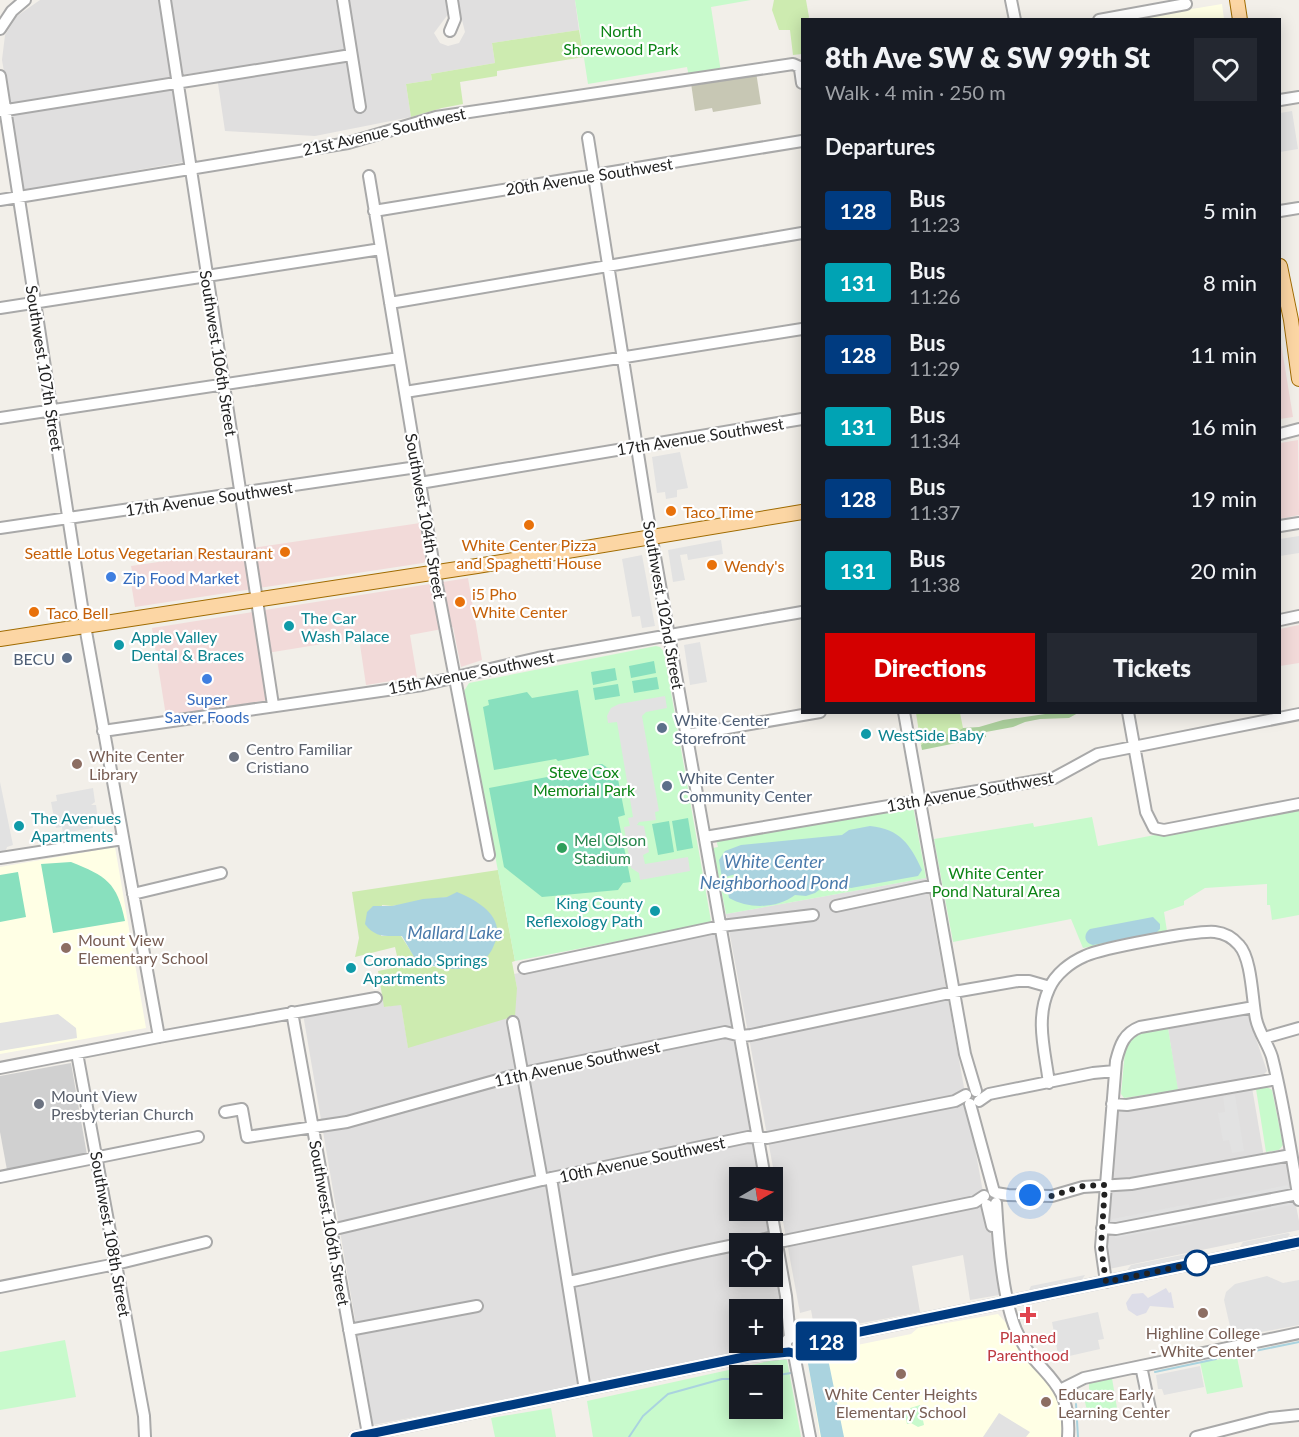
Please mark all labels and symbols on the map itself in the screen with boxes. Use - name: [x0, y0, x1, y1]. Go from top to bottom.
- park label: North Shorewood Park: [563, 21, 680, 58]
- street label: 21st Avenue Southwest: [301, 103, 468, 159]
- street label: 20th Avenue Southwest: [504, 153, 674, 199]
- street label: Southwest 106th Street: [197, 269, 242, 438]
- street label: Southwest 107th Street: [23, 284, 68, 453]
- street label: 17th Avenue Southwest: [615, 413, 785, 459]
- street label: Southwest 104th Street: [402, 432, 450, 600]
- street label: 17th Avenue Southwest: [124, 477, 294, 519]
- place label: Taco Time: [683, 502, 754, 521]
- marker: Taco Time: [664, 504, 678, 518]
- marker: White Center Pizza and Spaghetti House: [522, 518, 536, 532]
- street label: Southwest 102nd Street: [640, 519, 688, 691]
- place label: White Center Pizza and Spaghetti House: [456, 535, 602, 572]
- place label: Seattle Lotus Vegetarian Restaurant: [24, 543, 273, 562]
- marker: Seattle Lotus Vegetarian Restaurant: [278, 545, 292, 559]
- place label: Wendy's: [724, 556, 784, 575]
- marker: Wendy's: [705, 558, 719, 572]
- place label: Zip Food Market: [123, 568, 240, 587]
- marker: Zip Food Market: [104, 570, 118, 584]
- place label: i5 Pho White Center: [472, 584, 567, 621]
- marker: i5 Pho White Center: [453, 595, 467, 609]
- place label: Taco Bell: [46, 603, 108, 622]
- marker: Taco Bell: [27, 605, 41, 619]
- place label: The Car Wash Palace: [301, 608, 390, 645]
- marker: The Car Wash Palace: [282, 619, 296, 633]
- place label: Apple Valley Dental & Braces: [131, 627, 244, 664]
- marker: Apple Valley Dental & Braces: [112, 638, 126, 652]
- street label: 15th Avenue Southwest: [386, 647, 556, 697]
- place label: BECU: [13, 649, 55, 668]
- marker: BECU: [60, 651, 74, 665]
- marker: Super Saver Foods: [200, 672, 214, 686]
- place label: Super Saver Foods: [165, 689, 249, 726]
- place label: White Center Storefront: [674, 710, 769, 747]
- marker: White Center Storefront: [655, 721, 669, 735]
- place label: WestSide Baby: [878, 725, 985, 744]
- marker: WestSide Baby: [859, 727, 873, 741]
- place label: Centro Familiar Cristiano: [246, 739, 353, 776]
- place label: White Center Library: [89, 746, 184, 783]
- marker: Centro Familiar Cristiano: [227, 750, 241, 764]
- marker: White Center Library: [70, 757, 84, 771]
- park label: Steve Cox Memorial Park: [533, 762, 636, 799]
- street label: 13th Avenue Southwest: [885, 767, 1055, 815]
- place label: White Center Community Center: [679, 768, 812, 805]
- marker: White Center Community Center: [660, 779, 674, 793]
- place label: The Avenues Apartments: [31, 808, 121, 845]
- marker: The Avenues Apartments: [12, 819, 26, 833]
- place label: Mel Olson Stadium: [574, 830, 646, 867]
- marker: Mel Olson Stadium: [555, 841, 569, 855]
- water label: White Center Neighborhood Pond: [700, 850, 849, 893]
- park label: White Center Pond Natural Area: [932, 863, 1060, 900]
- place label: King County Reflexology Path: [526, 893, 644, 930]
- marker: King County Reflexology Path: [648, 904, 662, 918]
- water label: Mallard Lake: [407, 921, 503, 943]
- place label: Mount View Elementary School: [78, 930, 208, 967]
- marker: Mount View Elementary School: [59, 941, 73, 955]
- place label: Coronado Springs Apartments: [363, 950, 488, 987]
- marker: Coronado Springs Apartments: [344, 961, 358, 975]
- street label: 11th Avenue Southwest: [493, 1036, 662, 1090]
- place label: Mount View Presbyterian Church: [51, 1086, 194, 1123]
- marker: Mount View Presbyterian Church: [32, 1097, 46, 1111]
- street label: 10th Avenue Southwest: [558, 1132, 727, 1186]
- street label: Southwest 106th Street: [306, 1139, 354, 1307]
- street label: Southwest 108th Street: [87, 1150, 135, 1318]
- north arrow: [729, 1167, 783, 1221]
- your location: [1015, 1180, 1045, 1210]
- unlabelled marker: [1184, 1250, 1210, 1276]
- marker: Planned Parenthood: [1019, 1306, 1037, 1324]
- marker: Highline College - White Center: [1196, 1306, 1210, 1320]
- line badge: 128: [792, 1322, 860, 1360]
- place label: Highline College - White Center: [1146, 1323, 1260, 1360]
- place label: Planned Parenthood: [987, 1327, 1069, 1364]
- marker: White Center Heights Elementary School: [894, 1367, 908, 1381]
- place label: White Center Heights Elementary School: [824, 1384, 978, 1421]
- place label: Educare Early Learning Center: [1058, 1384, 1170, 1421]
- marker: Educare Early Learning Center: [1039, 1395, 1053, 1409]

